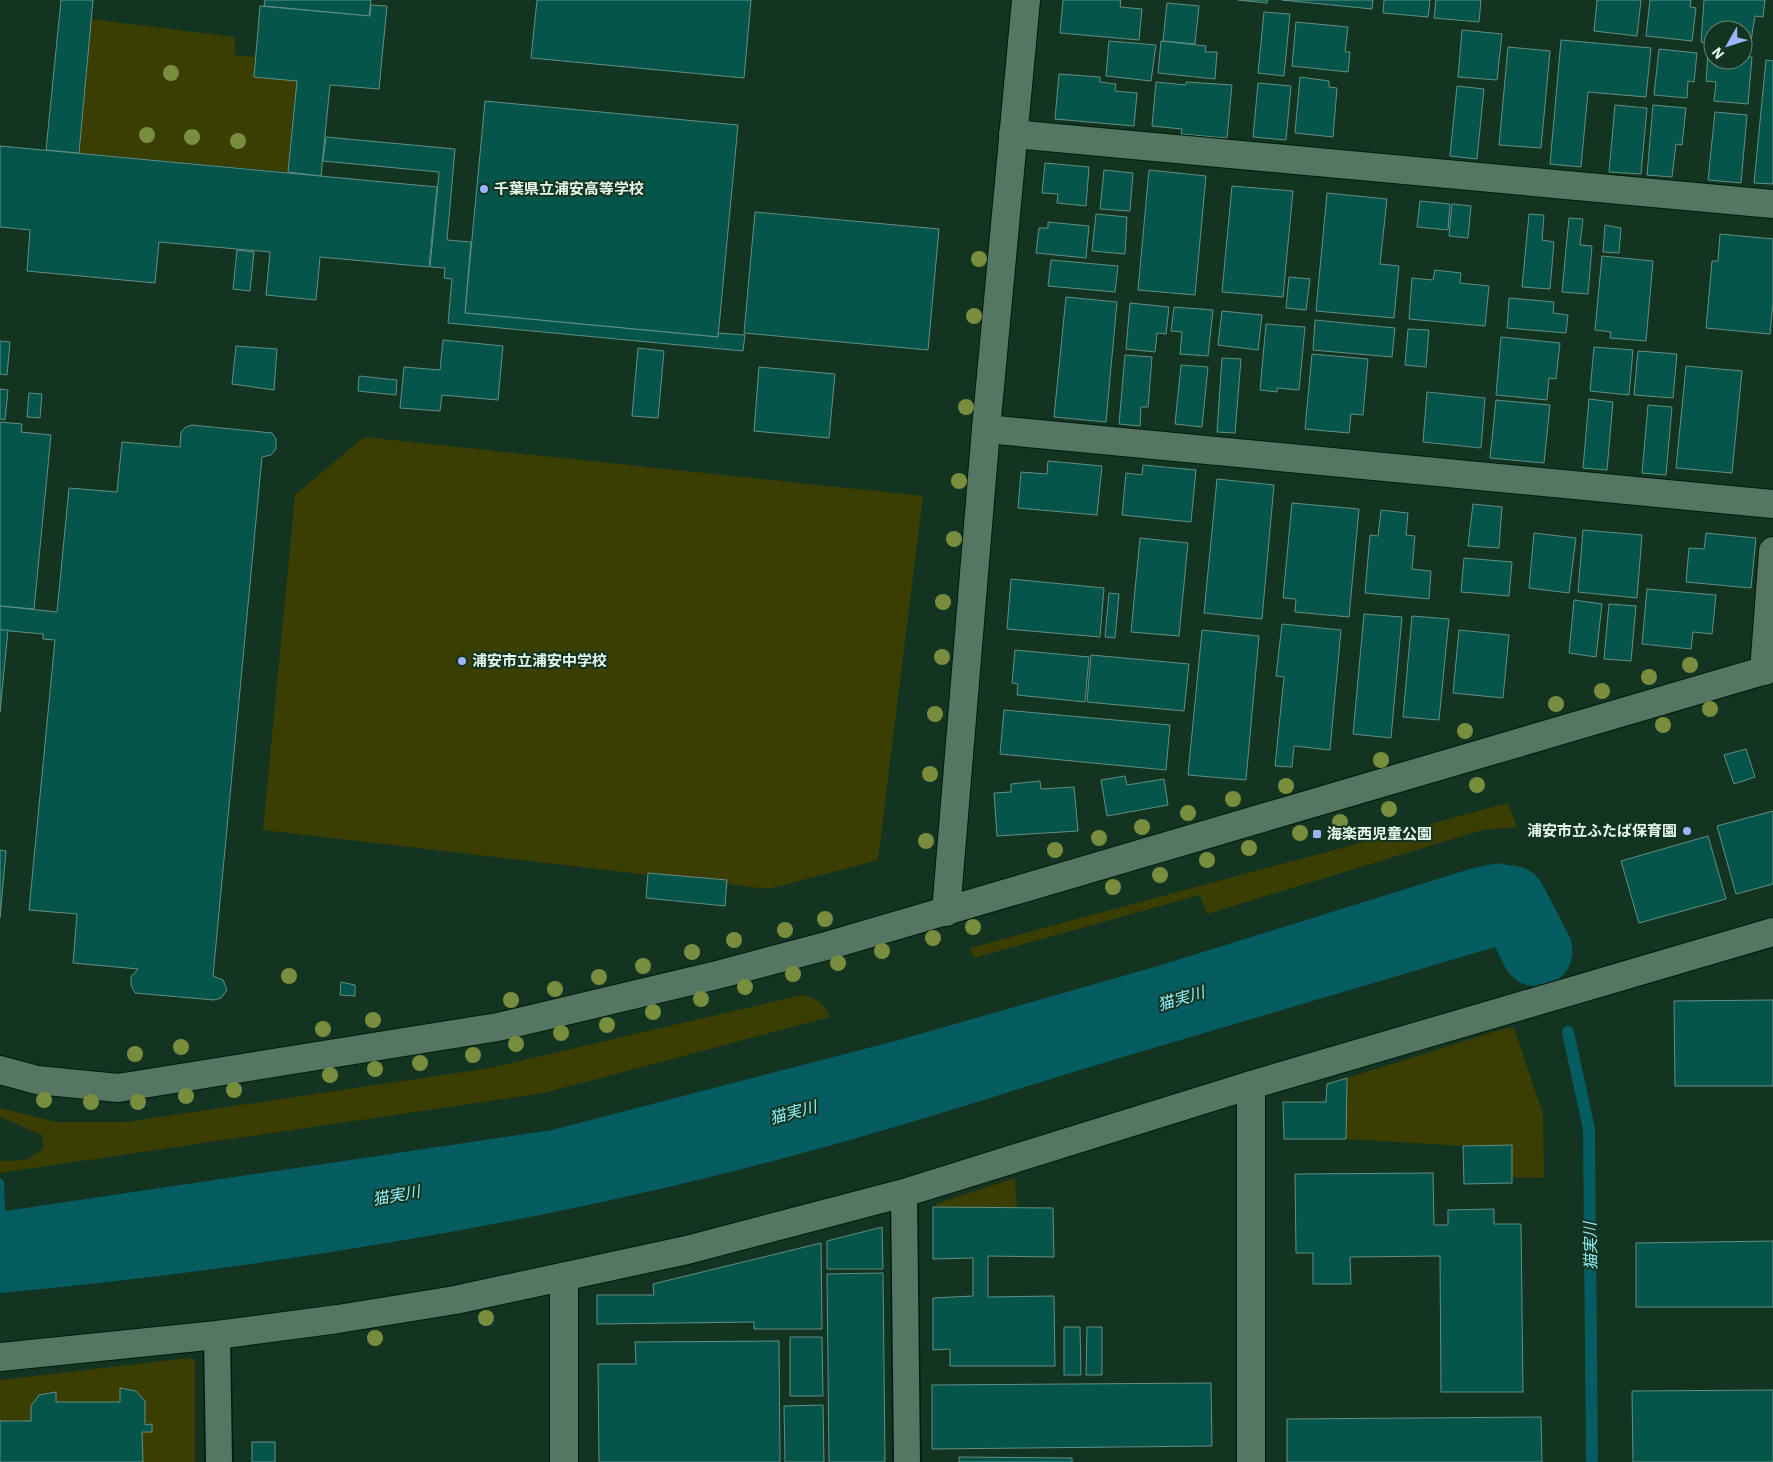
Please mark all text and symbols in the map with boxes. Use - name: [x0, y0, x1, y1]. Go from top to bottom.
- north arrow: [1703, 20, 1753, 70]
- text: N: [1708, 44, 1728, 63]
- place label: 千葉県立浦安高等学校: [494, 179, 644, 198]
- marker: 千葉県立浦安高等学校: [478, 183, 490, 195]
- place label: 浦安市立浦安中学校: [472, 651, 607, 670]
- marker: 浦安市立浦安中学校: [456, 655, 468, 667]
- place label: 浦安市立ふたば保育園: [1527, 821, 1677, 840]
- place label: 海楽西児童公園: [1327, 824, 1432, 843]
- marker: 浦安市立ふたば保育園: [1681, 825, 1693, 837]
- marker: 海楽西児童公園: [1311, 828, 1323, 840]
- water label: 猫実川: [1155, 981, 1209, 1014]
- water label: 猫実川: [767, 1096, 821, 1128]
- water label: 猫実川: [371, 1181, 423, 1209]
- water label: 猫実川: [1580, 1220, 1600, 1270]

